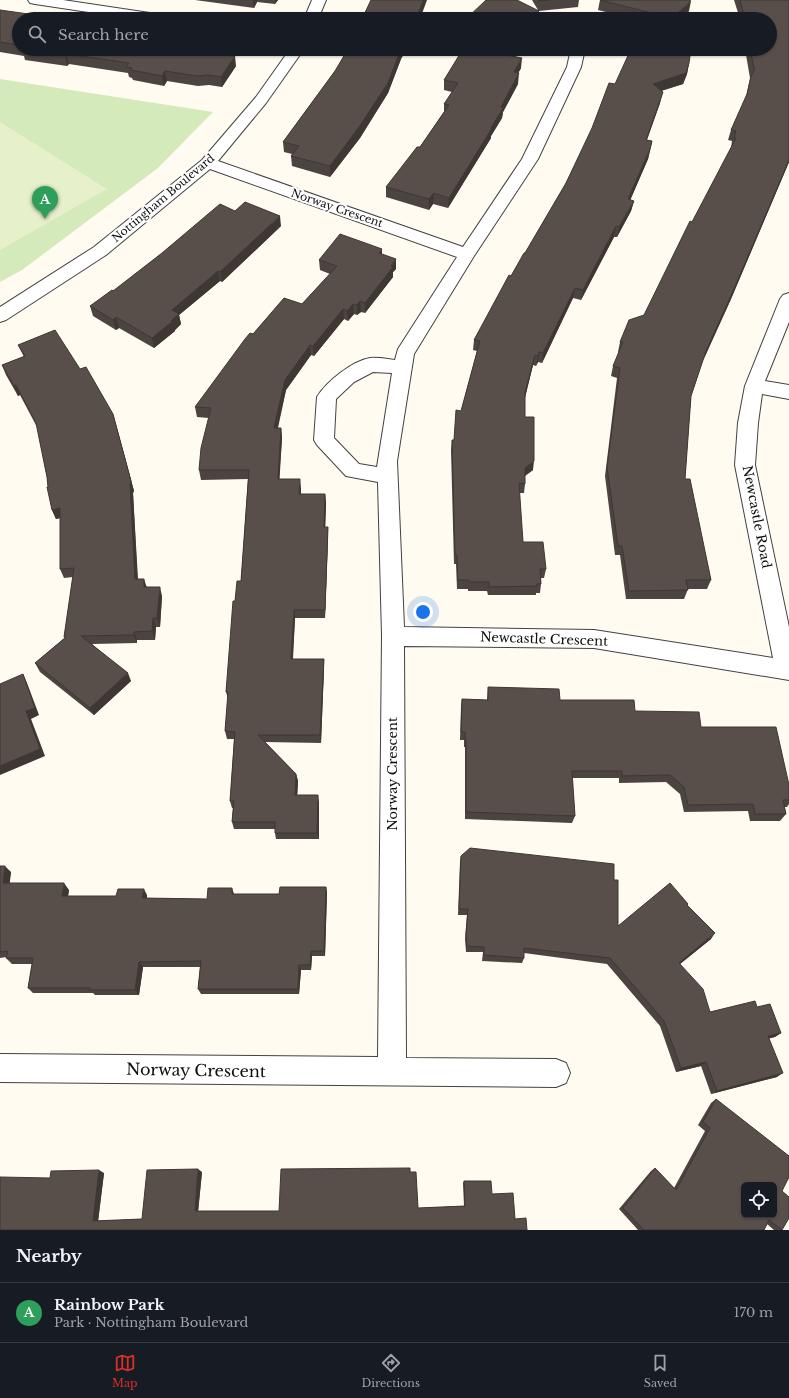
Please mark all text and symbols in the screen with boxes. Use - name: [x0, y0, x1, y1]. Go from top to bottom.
- search box: [12, 12, 777, 56]
- icon: search: [26, 23, 48, 45]
- text: Search here: [58, 25, 149, 44]
- street label: Nottingham Boulevard: [109, 151, 218, 245]
- pin: A: [32, 186, 58, 219]
- street label: Norway Crescent: [289, 186, 386, 231]
- street label: Newcastle Road: [739, 464, 775, 570]
- your location: [413, 602, 433, 622]
- street label: Newcastle Crescent: [480, 628, 608, 650]
- street label: Norway Crescent: [384, 717, 401, 831]
- street label: Norway Crescent: [126, 1059, 266, 1081]
- map controls: [741, 1182, 777, 1218]
- button: locate: [741, 1182, 777, 1218]
- text: Nearby: [16, 1246, 82, 1267]
- text: Rainbow Park: [54, 1295, 164, 1314]
- text: A: [24, 1304, 34, 1321]
- text: 170 m: [734, 1304, 773, 1321]
- text: Park · Nottingham Boulevard: [54, 1314, 248, 1331]
- tab: Map: [112, 1352, 138, 1390]
- tab: Directions: [361, 1352, 420, 1390]
- tab: Saved: [644, 1352, 677, 1390]

